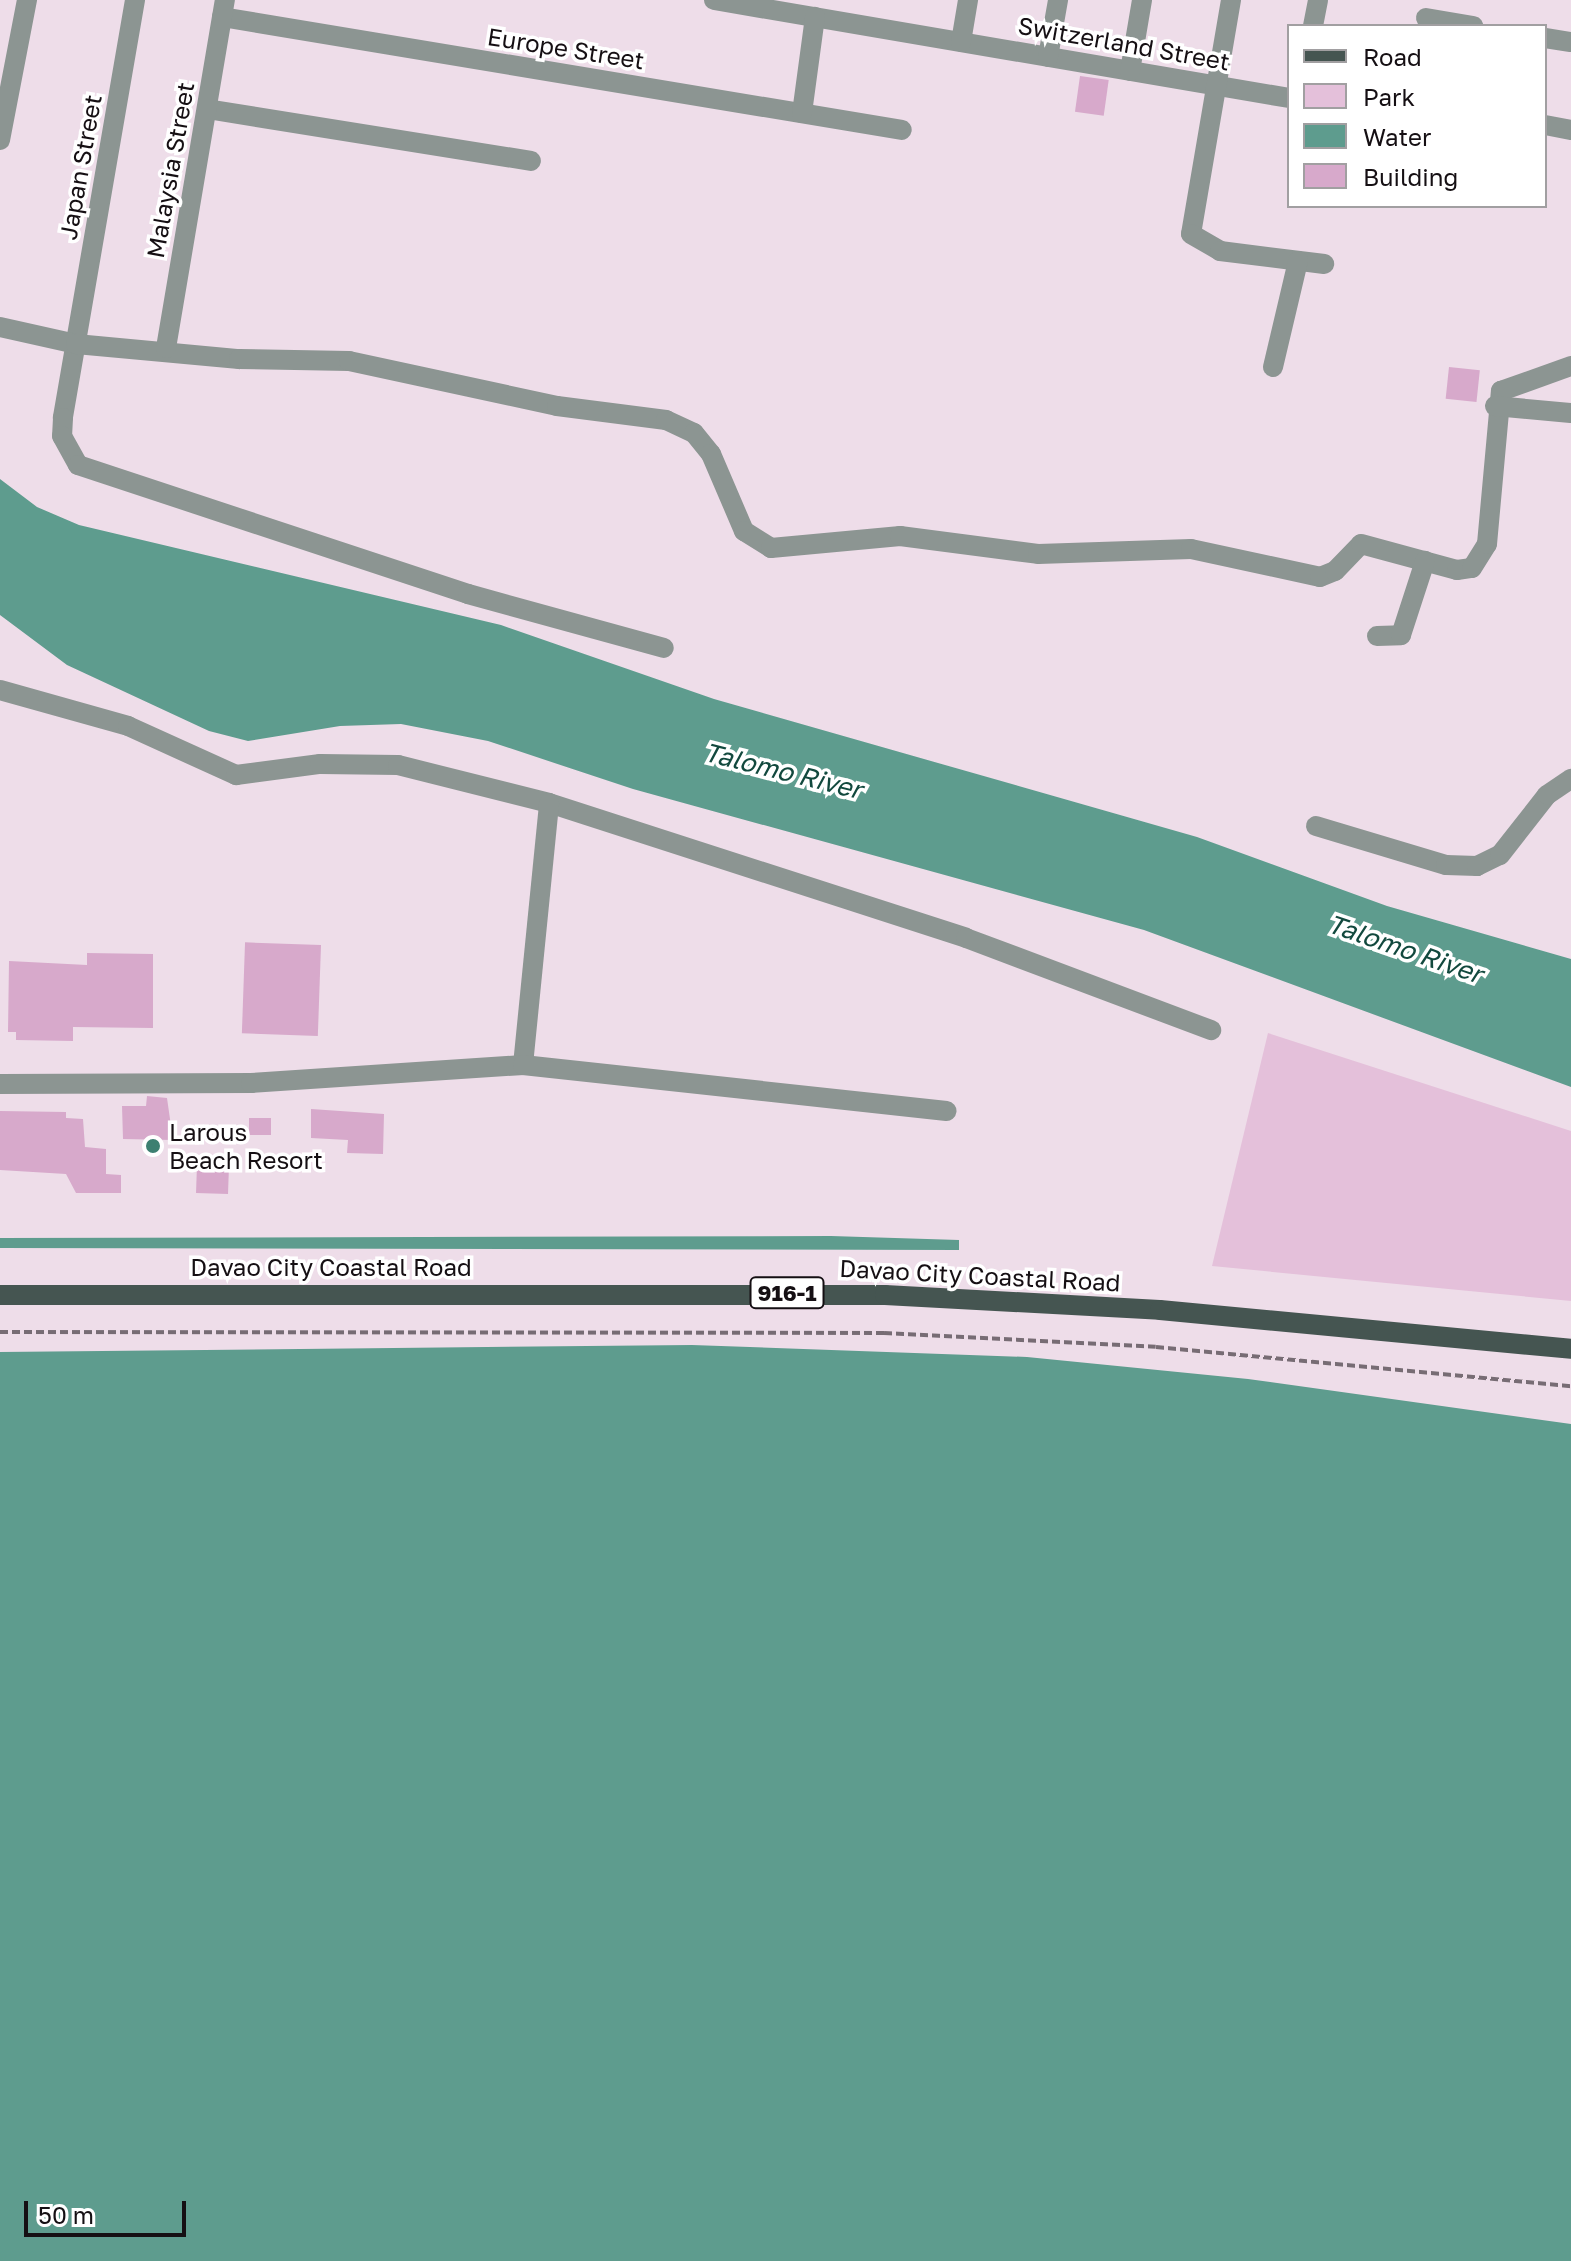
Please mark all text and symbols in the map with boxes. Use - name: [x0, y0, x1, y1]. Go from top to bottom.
- street label: Switzerland Street: [1016, 10, 1232, 76]
- street label: Europe Street: [486, 21, 646, 75]
- legend: [1287, 24, 1547, 208]
- text: Road: [1363, 42, 1422, 71]
- street label: Malaysia Street: [140, 80, 200, 260]
- text: Park: [1363, 82, 1415, 111]
- street label: Japan Street: [53, 92, 107, 242]
- text: Water: [1363, 122, 1431, 151]
- text: Building: [1363, 162, 1458, 191]
- water label: Talomo River: [701, 736, 865, 806]
- water label: Talomo River: [1324, 908, 1486, 990]
- place label: Larous Beach Resort: [169, 1118, 323, 1174]
- marker: Larous Beach Resort: [144, 1137, 162, 1155]
- street label: Davao City Coastal Road: [190, 1253, 472, 1281]
- street label: Davao City Coastal Road: [839, 1253, 1121, 1297]
- road number: 916-1: [749, 1275, 825, 1311]
- scale bar: [28, 2185, 190, 2235]
- text: 50 m: [38, 2200, 94, 2229]

